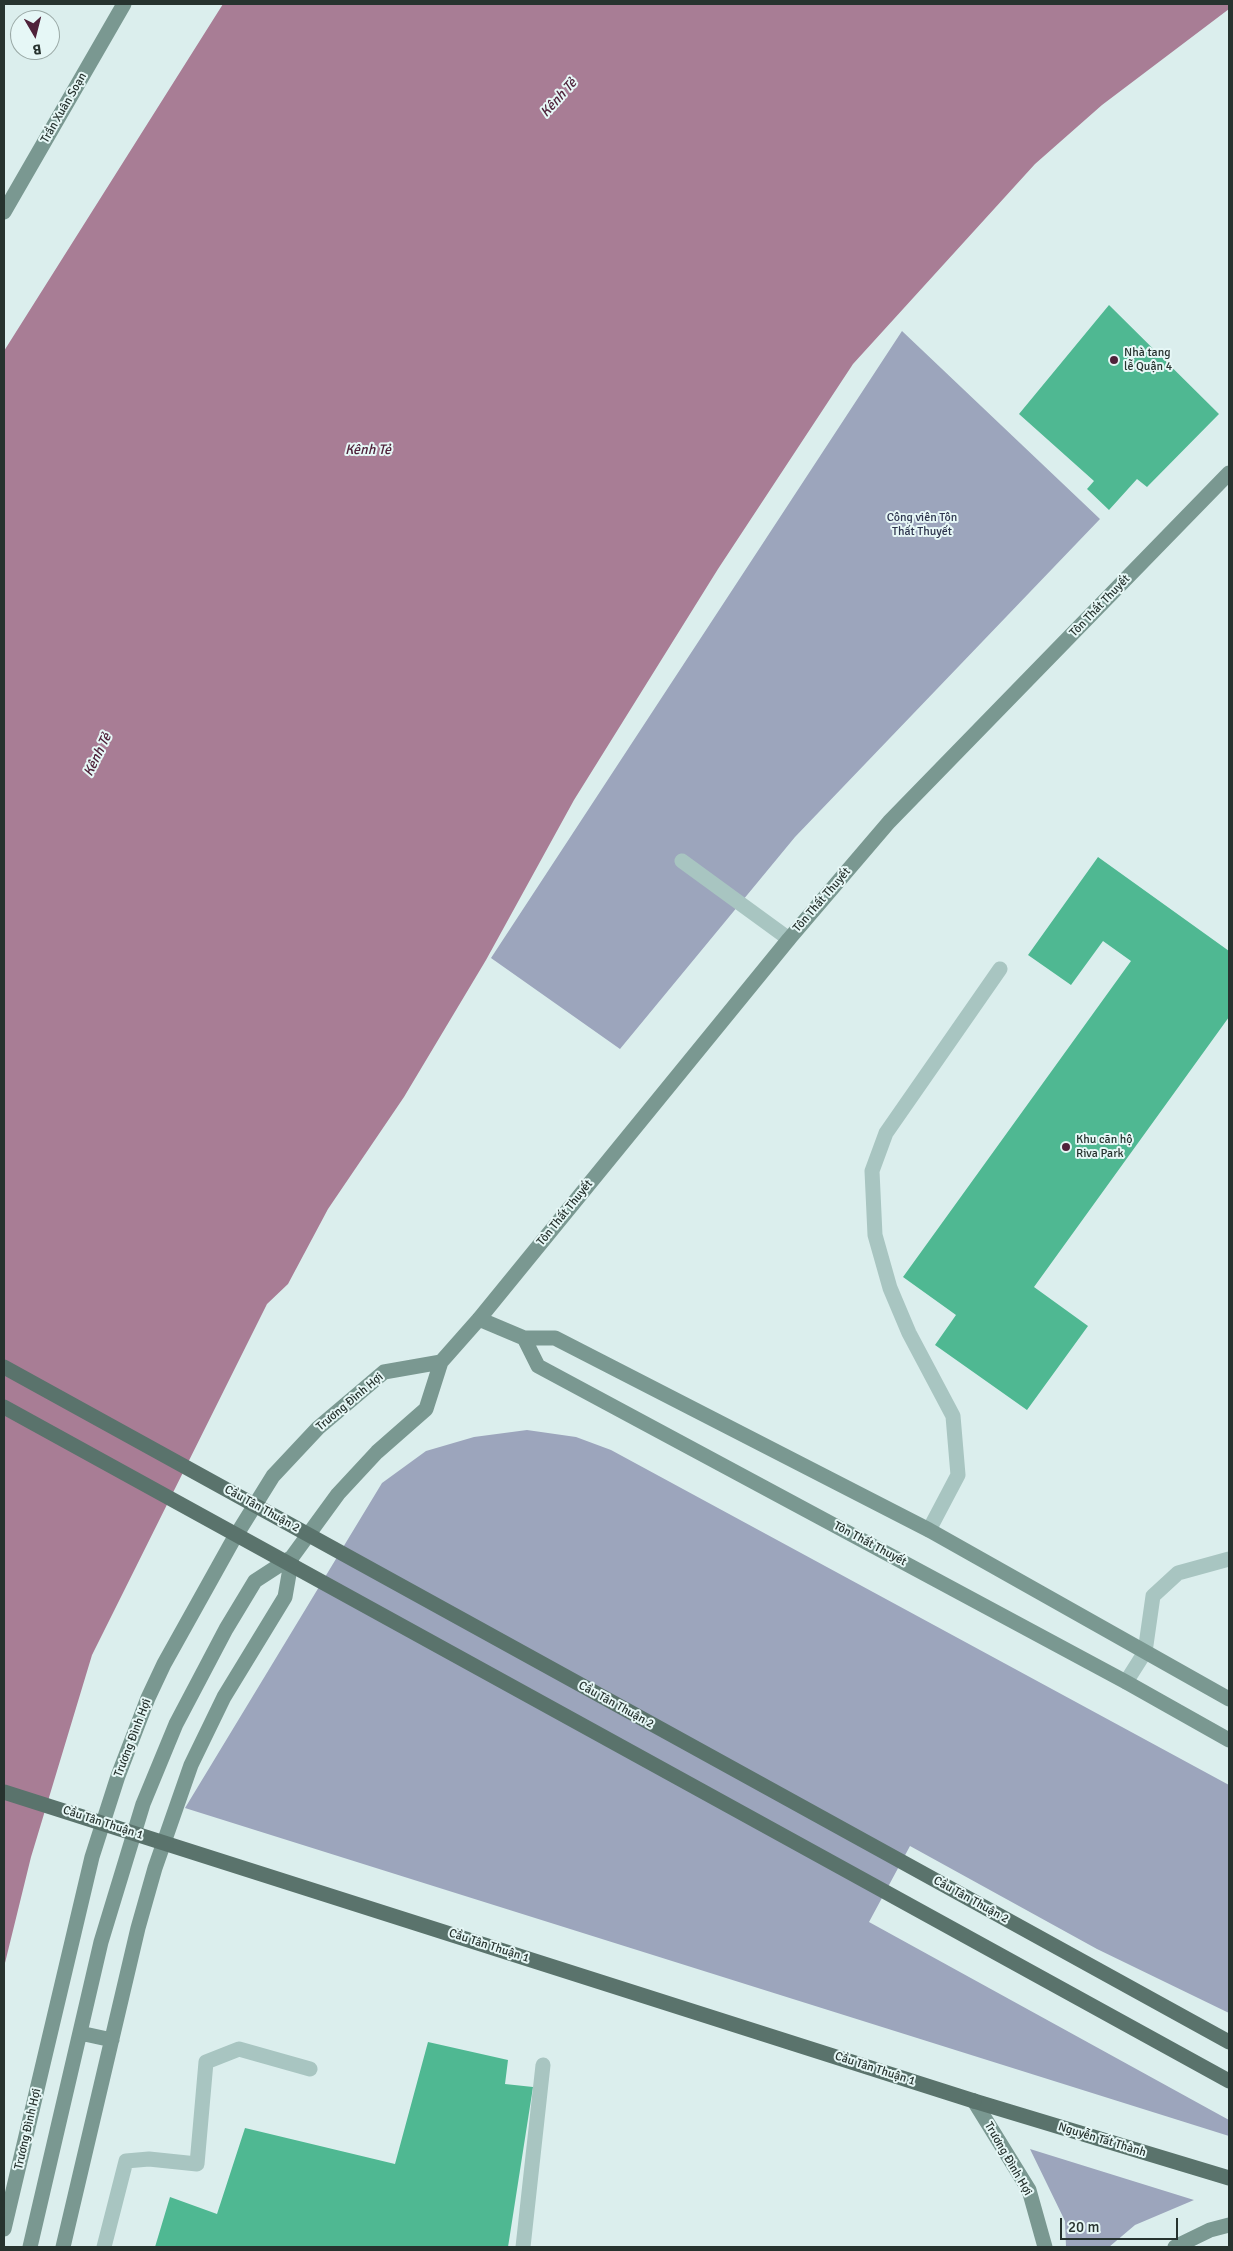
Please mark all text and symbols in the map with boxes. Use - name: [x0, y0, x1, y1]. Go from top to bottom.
- north arrow: [10, 10, 60, 60]
- text: B: [32, 40, 42, 58]
- street label: Trần Xuân Soạn: [38, 70, 90, 146]
- water label: Kênh Tẻ: [537, 75, 581, 121]
- place label: Nhà tang lễ Quận 4: [1124, 346, 1172, 374]
- marker: Nhà tang lễ Quận 4: [1108, 354, 1120, 366]
- water label: Kênh Tẻ: [345, 442, 391, 458]
- park label: Công viên Tôn Thất Thuyết: [887, 511, 957, 539]
- street label: Tôn Thất Thuyết: [1067, 572, 1133, 640]
- water label: Kênh Tẻ: [80, 731, 116, 779]
- street label: Tôn Thất Thuyết: [790, 865, 854, 935]
- place label: Khu căn hộ Riva Park: [1076, 1133, 1133, 1161]
- marker: Khu căn hộ Riva Park: [1060, 1141, 1072, 1153]
- street label: Tôn Thất Thuyết: [534, 1177, 596, 1249]
- street label: Trương Đình Hợi: [314, 1370, 386, 1434]
- street label: Cầu Tân Thuận 2: [222, 1482, 302, 1536]
- street label: Tôn Thất Thuyết: [831, 1519, 909, 1569]
- street label: Cầu Tân Thuận 2: [576, 1678, 656, 1732]
- street label: Trương Đình Hợi: [111, 1697, 155, 1779]
- street label: Cầu Tân Thuận 1: [61, 1803, 145, 1843]
- street label: Cầu Tân Thuận 2: [931, 1873, 1011, 1927]
- street label: Cầu Tân Thuận 1: [447, 1926, 531, 1966]
- street label: Cầu Tân Thuận 1: [833, 2049, 917, 2089]
- street label: Trương Đình Hợi: [12, 2087, 44, 2171]
- street label: Trương Đình Hợi: [981, 2120, 1035, 2198]
- street label: Nguyễn Tất Thành: [1056, 2120, 1148, 2160]
- scale bar: [1063, 2208, 1180, 2240]
- text: 20 m: [1068, 2218, 1099, 2236]

